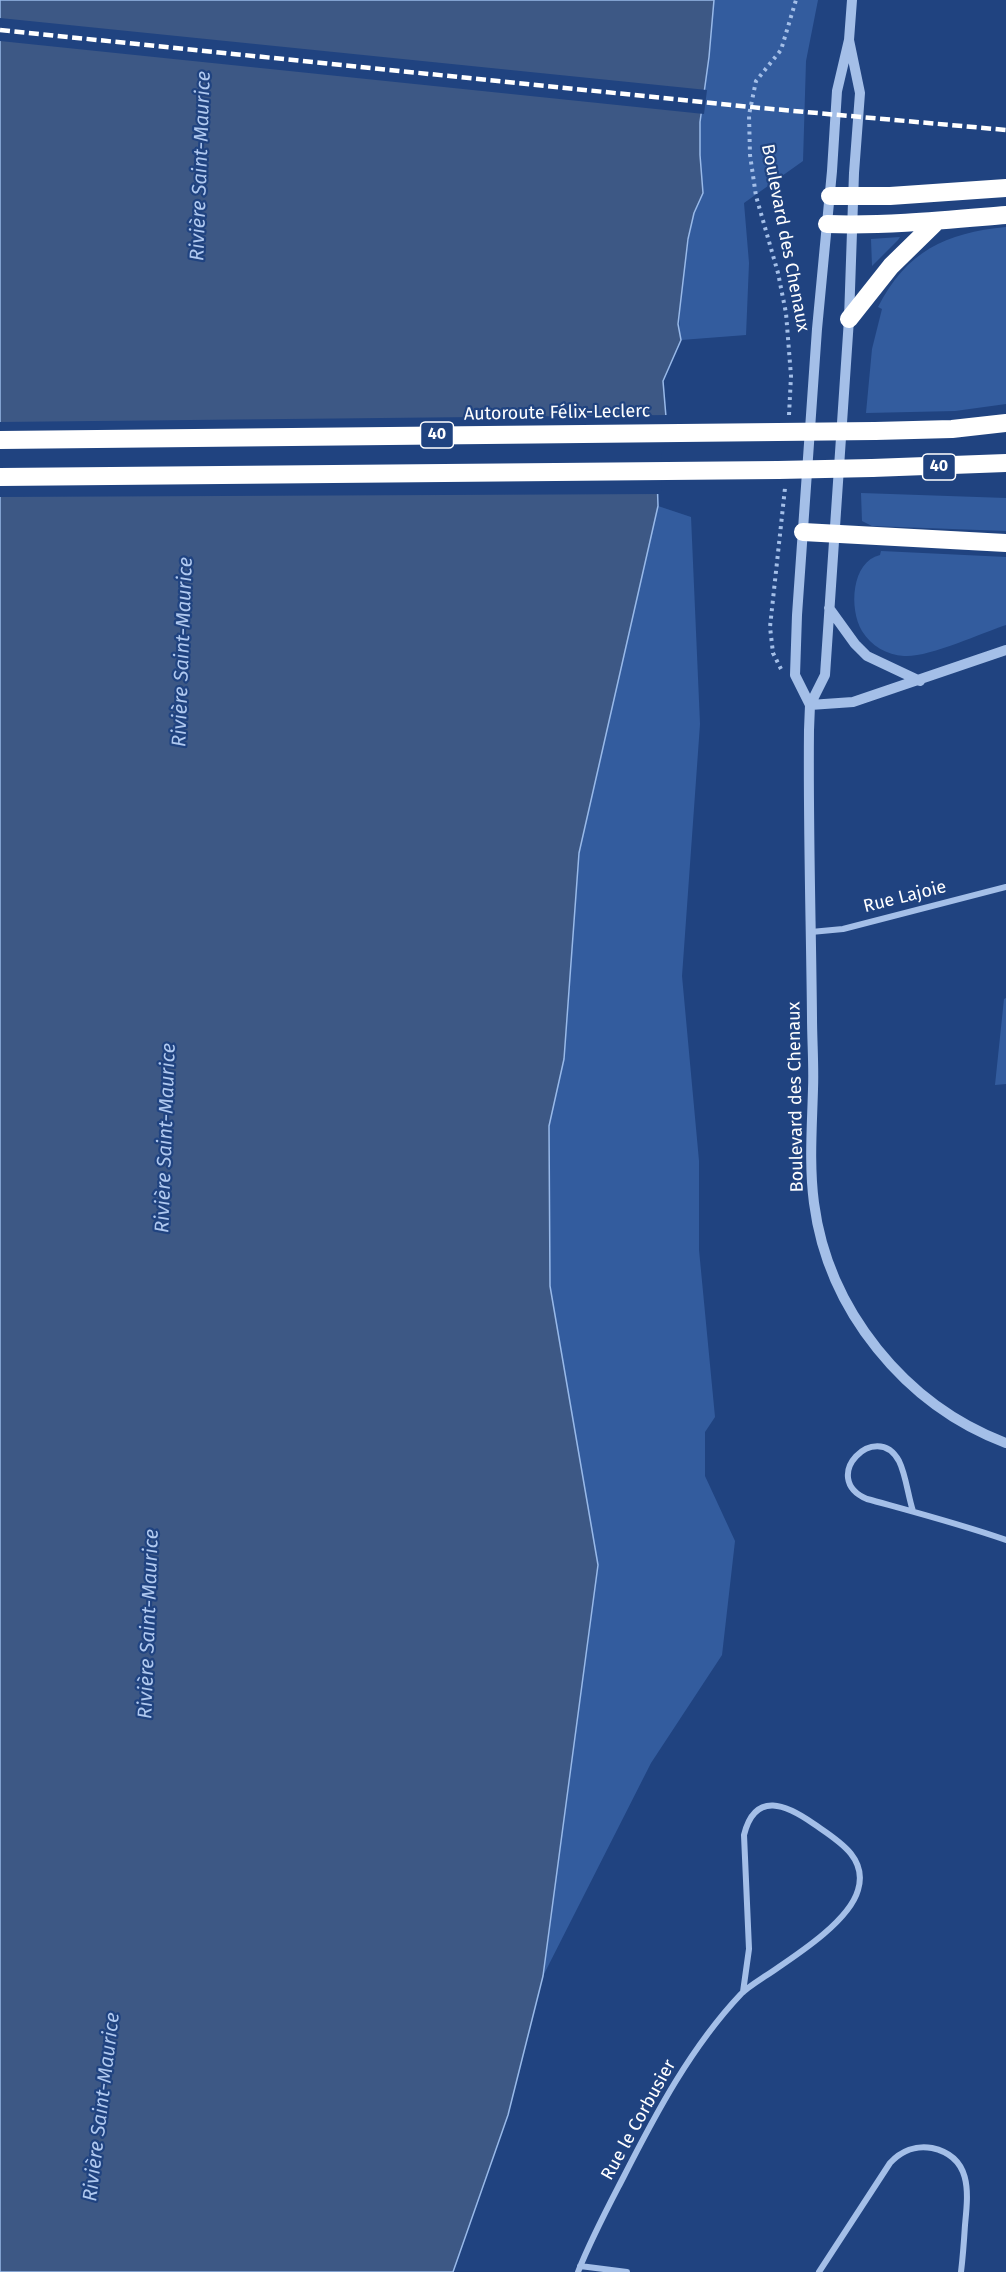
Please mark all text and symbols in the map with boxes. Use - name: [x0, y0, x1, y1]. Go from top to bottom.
- water label: Rivière Saint-Maurice: [186, 71, 216, 261]
- street label: Boulevard des Chenaux: [756, 142, 814, 334]
- street label: Autoroute Félix-Leclerc: [464, 401, 650, 425]
- road number: 40: [420, 422, 454, 448]
- road number: 40: [922, 454, 956, 480]
- water label: Rivière Saint-Maurice: [168, 557, 198, 747]
- street label: Rue Lajoie: [861, 876, 949, 918]
- street label: Boulevard des Chenaux: [784, 1001, 808, 1193]
- water label: Rivière Saint-Maurice: [151, 1043, 181, 1233]
- water label: Rivière Saint-Maurice: [134, 1529, 164, 1719]
- water label: Rivière Saint-Maurice: [78, 2011, 126, 2203]
- street label: Rue le Corbusier: [597, 2056, 681, 2184]

